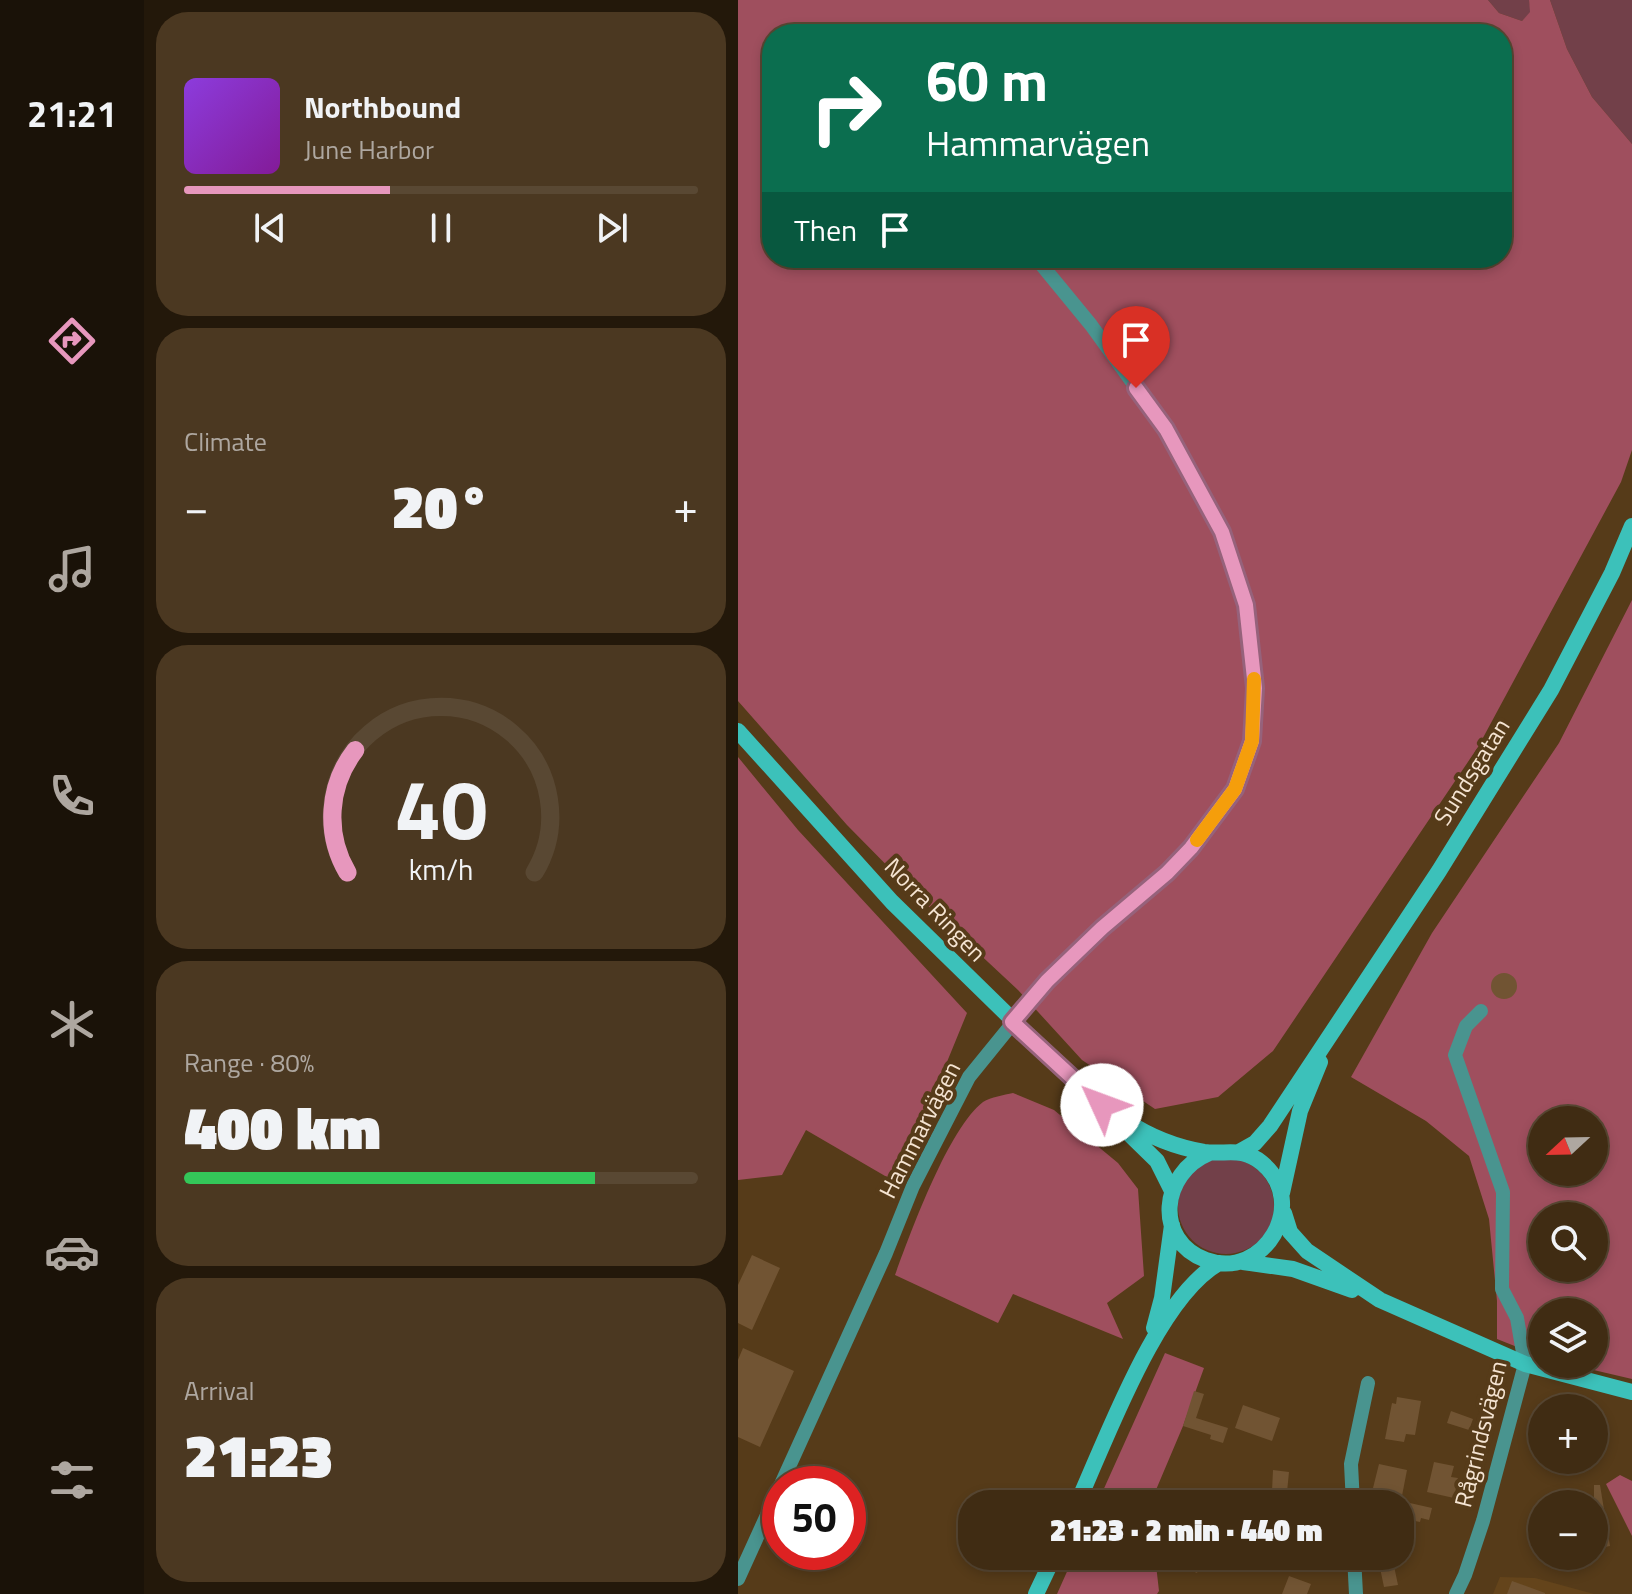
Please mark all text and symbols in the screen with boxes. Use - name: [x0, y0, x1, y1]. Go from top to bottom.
- text: 60 m: [926, 38, 1048, 123]
- icon: right: [794, 56, 898, 160]
- text: Northbound: [304, 84, 461, 130]
- text: 21:21: [27, 86, 117, 141]
- text: Hammarvägen: [926, 115, 1150, 170]
- text: June Harbor: [304, 130, 434, 169]
- icon: previous: [248, 206, 292, 250]
- icon: pause: [419, 206, 463, 250]
- icon: next: [590, 206, 634, 250]
- text: Then: [794, 207, 857, 253]
- icon: arrive: [873, 208, 917, 252]
- pin: [1102, 306, 1170, 388]
- icon: directions: [44, 313, 100, 369]
- icon: arrive: [1114, 318, 1158, 362]
- text: Climate: [184, 422, 267, 461]
- text: 20°: [392, 460, 491, 551]
- text: −: [184, 473, 209, 540]
- text: +: [673, 473, 698, 540]
- icon: music: [44, 541, 100, 597]
- street label: Sundsgatan: [1424, 711, 1518, 832]
- text: 40: [394, 745, 488, 871]
- icon: phone: [44, 768, 100, 824]
- text: km/h: [409, 848, 473, 891]
- street label: Norra Ringen: [877, 849, 995, 970]
- icon: climate: [44, 996, 100, 1052]
- text: Range · 80%: [184, 1043, 314, 1082]
- street label: Hammarvägen: [869, 1055, 969, 1204]
- position arrow: [1060, 1063, 1144, 1147]
- text: 400 km: [184, 1081, 381, 1172]
- north arrow: [1528, 1106, 1608, 1186]
- map controls: [1528, 1106, 1608, 1570]
- button: search: [1528, 1202, 1608, 1282]
- icon: car: [44, 1224, 100, 1280]
- button: layers: [1528, 1298, 1608, 1378]
- street label: Rågrindsvägen: [1444, 1357, 1516, 1511]
- text: Arrival: [184, 1371, 255, 1410]
- button: +: [1528, 1394, 1608, 1474]
- text: 21:23: [184, 1409, 333, 1500]
- icon: filters: [44, 1452, 100, 1508]
- speed limit sign: 50: [762, 1466, 866, 1570]
- button: −: [1528, 1490, 1608, 1570]
- text: 21:23 · 2 min · 440 m: [1050, 1507, 1322, 1553]

